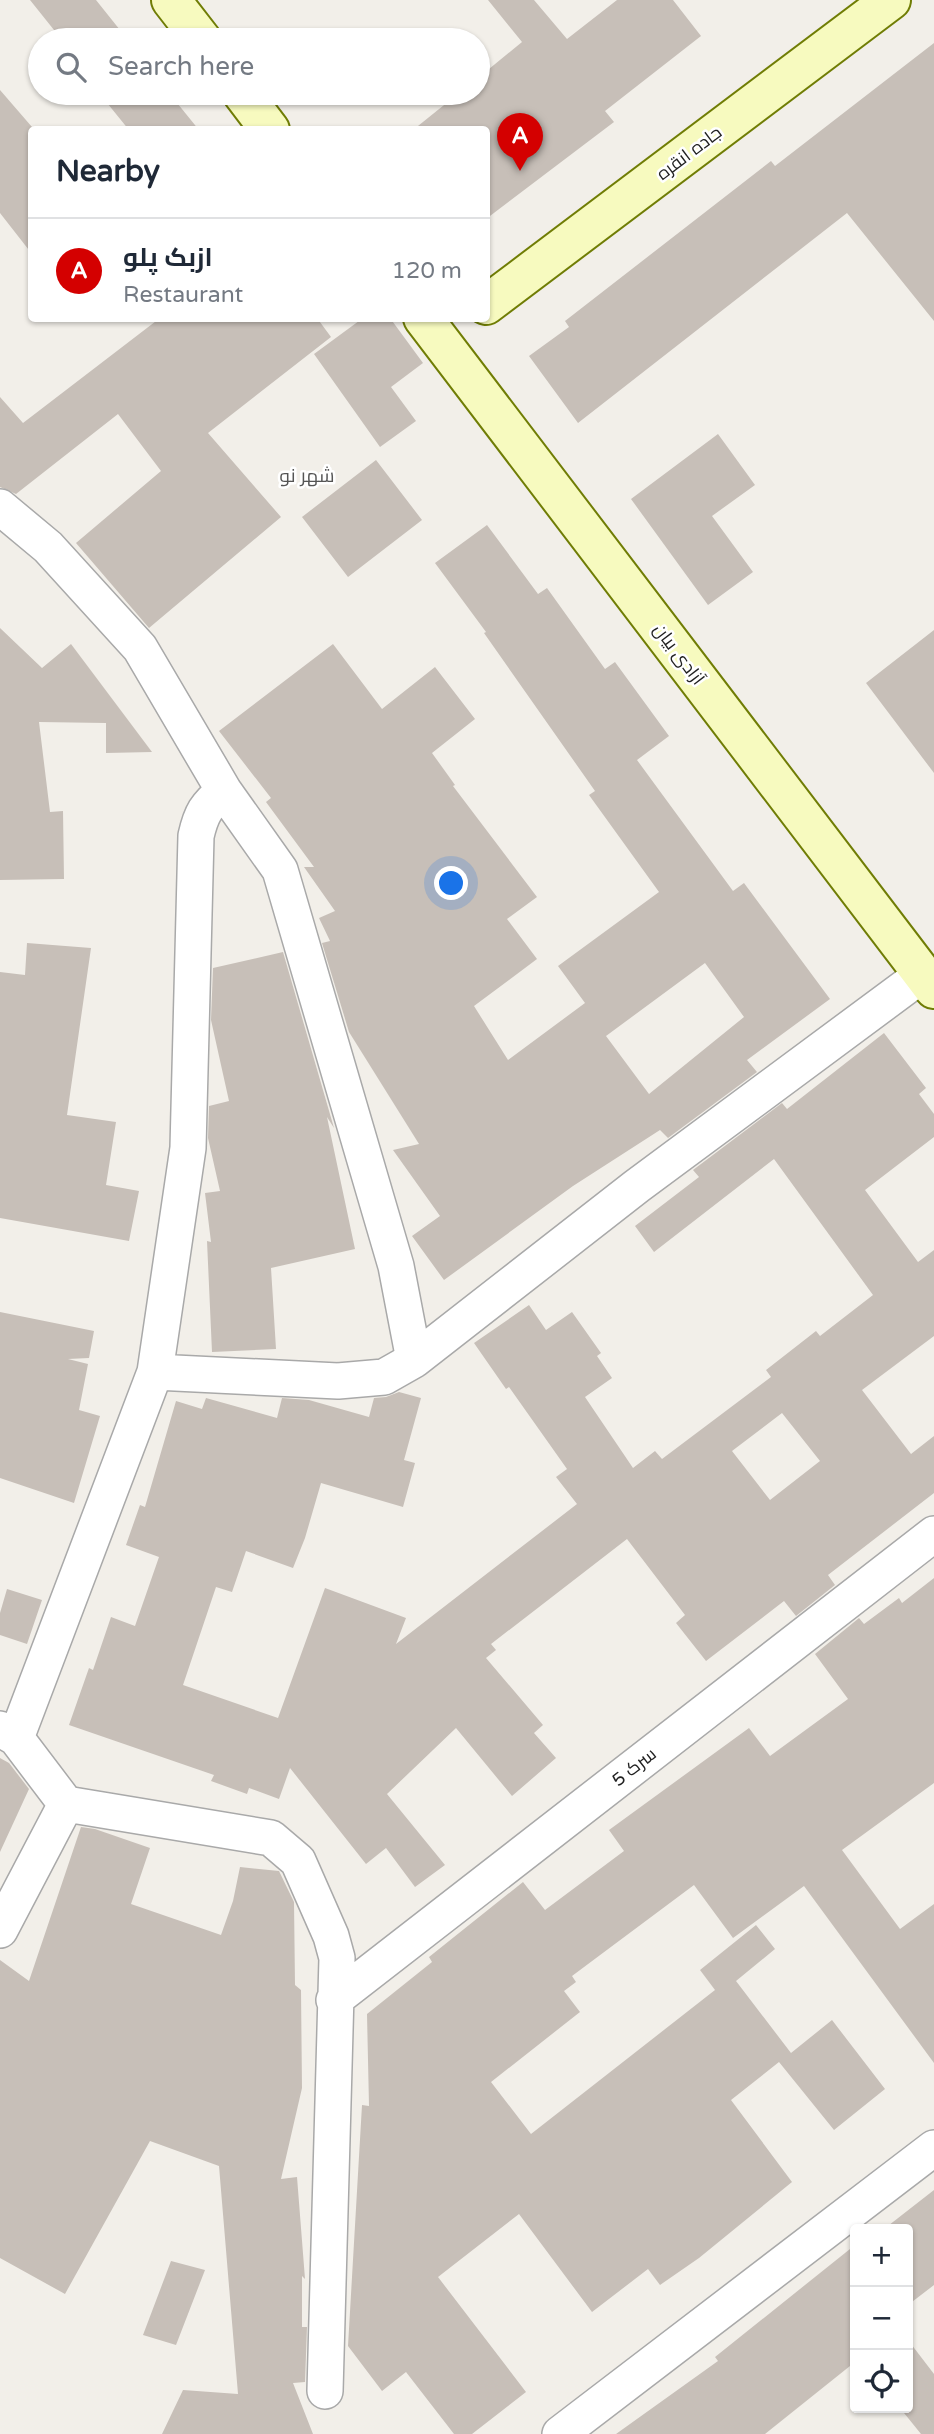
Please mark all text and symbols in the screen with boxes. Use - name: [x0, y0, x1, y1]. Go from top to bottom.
- search box: [28, 28, 490, 105]
- icon: search: [52, 48, 90, 86]
- text: Search here: [108, 51, 254, 82]
- pin: A: [497, 113, 543, 171]
- street label: جاده انقره: [652, 121, 726, 185]
- text: Nearby: [56, 153, 160, 190]
- text: ازبک پلو: [123, 242, 213, 273]
- text: A: [70, 257, 88, 285]
- text: 120 m: [392, 257, 462, 285]
- text: Restaurant: [123, 281, 243, 309]
- district label: شهر نو: [280, 465, 334, 487]
- street label: آزادی بیان: [649, 619, 709, 689]
- your location: [434, 866, 468, 900]
- street label: سرک 5: [607, 1743, 661, 1791]
- map controls: [850, 2224, 913, 2413]
- button: +: [850, 2224, 913, 2287]
- button: −: [850, 2287, 913, 2350]
- button: locate: [850, 2350, 913, 2413]

